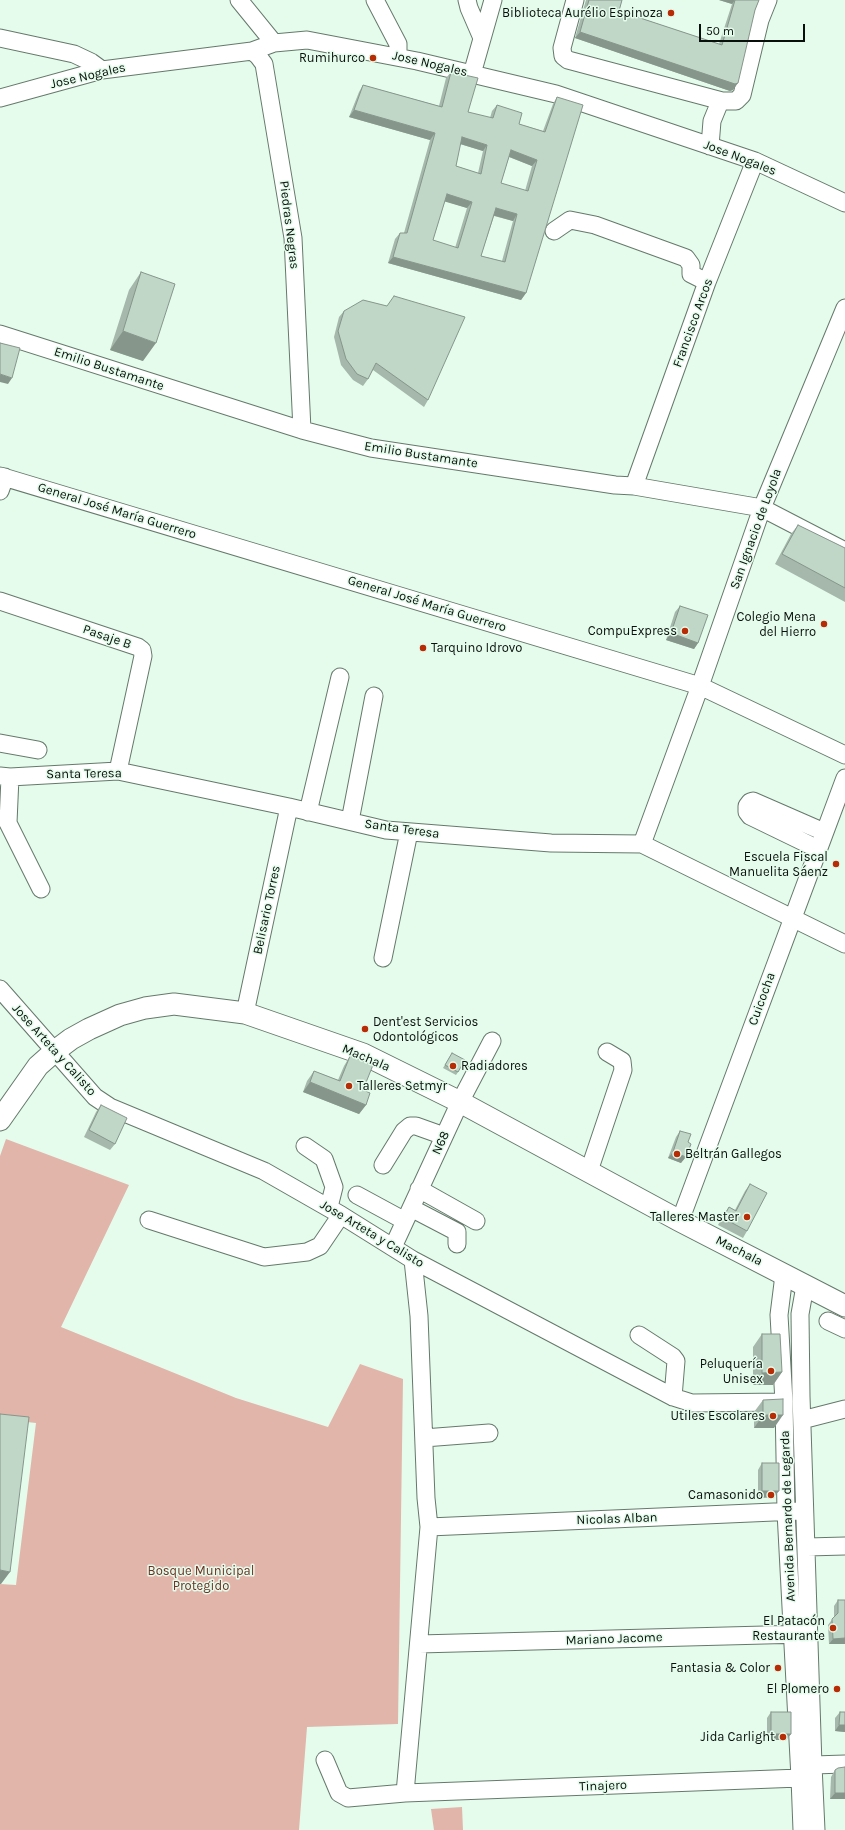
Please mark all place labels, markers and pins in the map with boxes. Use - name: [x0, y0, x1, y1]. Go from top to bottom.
- place label: Biblioteca Aurélio Espinoza: [502, 5, 663, 21]
- marker: Biblioteca Aurélio Espinoza: [666, 8, 676, 18]
- place label: Rumihurco: [299, 50, 365, 66]
- marker: Rumihurco: [368, 53, 378, 63]
- place label: Colegio Mena del Hierro: [737, 609, 816, 640]
- marker: Colegio Mena del Hierro: [819, 619, 829, 629]
- place label: CompuExpress: [588, 623, 677, 639]
- marker: CompuExpress: [680, 626, 690, 636]
- place label: Tarquino Idrovo: [431, 640, 522, 656]
- marker: Tarquino Idrovo: [418, 643, 428, 653]
- place label: Escuela Fiscal Manuelita Sáenz: [729, 849, 828, 880]
- marker: Escuela Fiscal Manuelita Sáenz: [831, 859, 841, 869]
- place label: Dent'est Servicios Odontológicos: [373, 1014, 478, 1045]
- marker: Dent'est Servicios Odontológicos: [360, 1024, 370, 1034]
- place label: Radiadores: [461, 1058, 528, 1074]
- marker: Radiadores: [448, 1061, 458, 1071]
- place label: Talleres Setmyr: [357, 1078, 447, 1094]
- marker: Talleres Setmyr: [344, 1081, 354, 1091]
- place label: Beltrán Gallegos: [685, 1146, 782, 1162]
- marker: Beltrán Gallegos: [672, 1149, 682, 1159]
- place label: Talleres Master: [650, 1209, 739, 1225]
- marker: Talleres Master: [742, 1212, 752, 1222]
- place label: Peluquería Unisex: [700, 1356, 763, 1387]
- marker: Peluquería Unisex: [766, 1366, 776, 1376]
- place label: Utiles Escolares: [671, 1408, 765, 1424]
- marker: Utiles Escolares: [768, 1411, 778, 1421]
- place label: Camasonido: [688, 1487, 763, 1503]
- marker: Camasonido: [766, 1490, 776, 1500]
- place label: El Patacón Restaurante: [752, 1613, 825, 1644]
- marker: El Patacón Restaurante: [828, 1623, 838, 1633]
- place label: Fantasia & Color: [670, 1660, 770, 1676]
- marker: Fantasia & Color: [773, 1663, 783, 1673]
- place label: El Plomero: [766, 1681, 829, 1697]
- marker: El Plomero: [832, 1684, 842, 1694]
- place label: Jida Carlight: [701, 1729, 775, 1745]
- marker: Jida Carlight: [778, 1732, 788, 1742]

